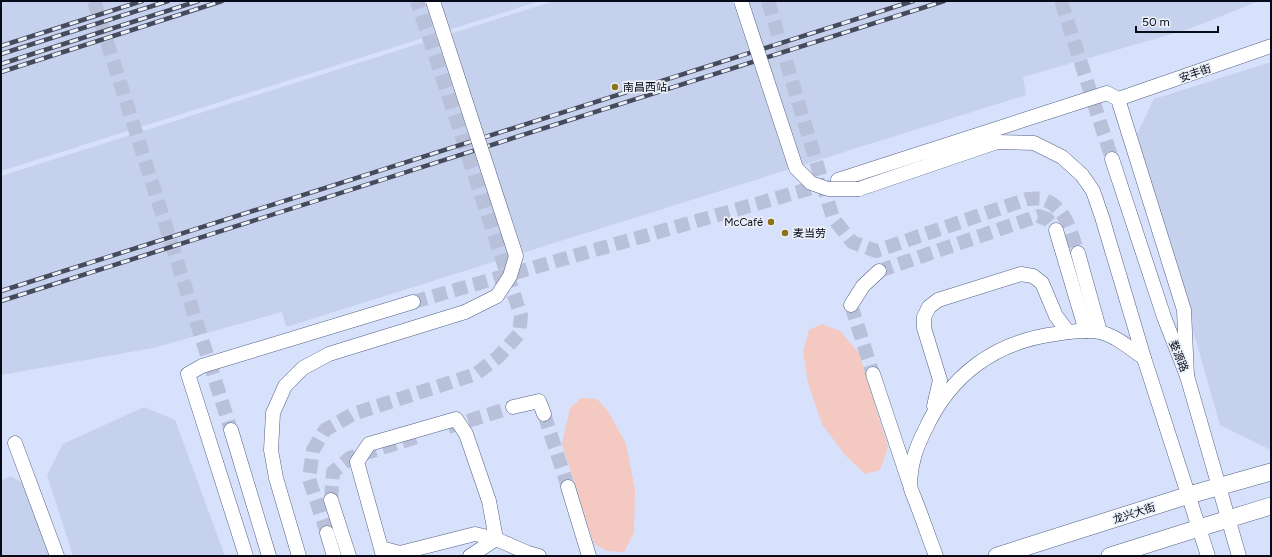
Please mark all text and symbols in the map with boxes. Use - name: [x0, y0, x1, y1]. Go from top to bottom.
- scale bar: [1136, 8, 1218, 34]
- text: 50 m: [1142, 15, 1170, 29]
- street label: 安丰街: [1177, 62, 1213, 85]
- place label: 南昌西站: [623, 81, 667, 94]
- marker: 南昌西站: [610, 82, 620, 92]
- place label: McCafé: [724, 216, 763, 229]
- marker: McCafé: [766, 217, 776, 227]
- place label: 麦当劳: [793, 227, 826, 240]
- marker: 麦当劳: [780, 228, 790, 238]
- street label: 婺源路: [1166, 338, 1191, 374]
- street label: 龙兴大街: [1111, 500, 1157, 526]

